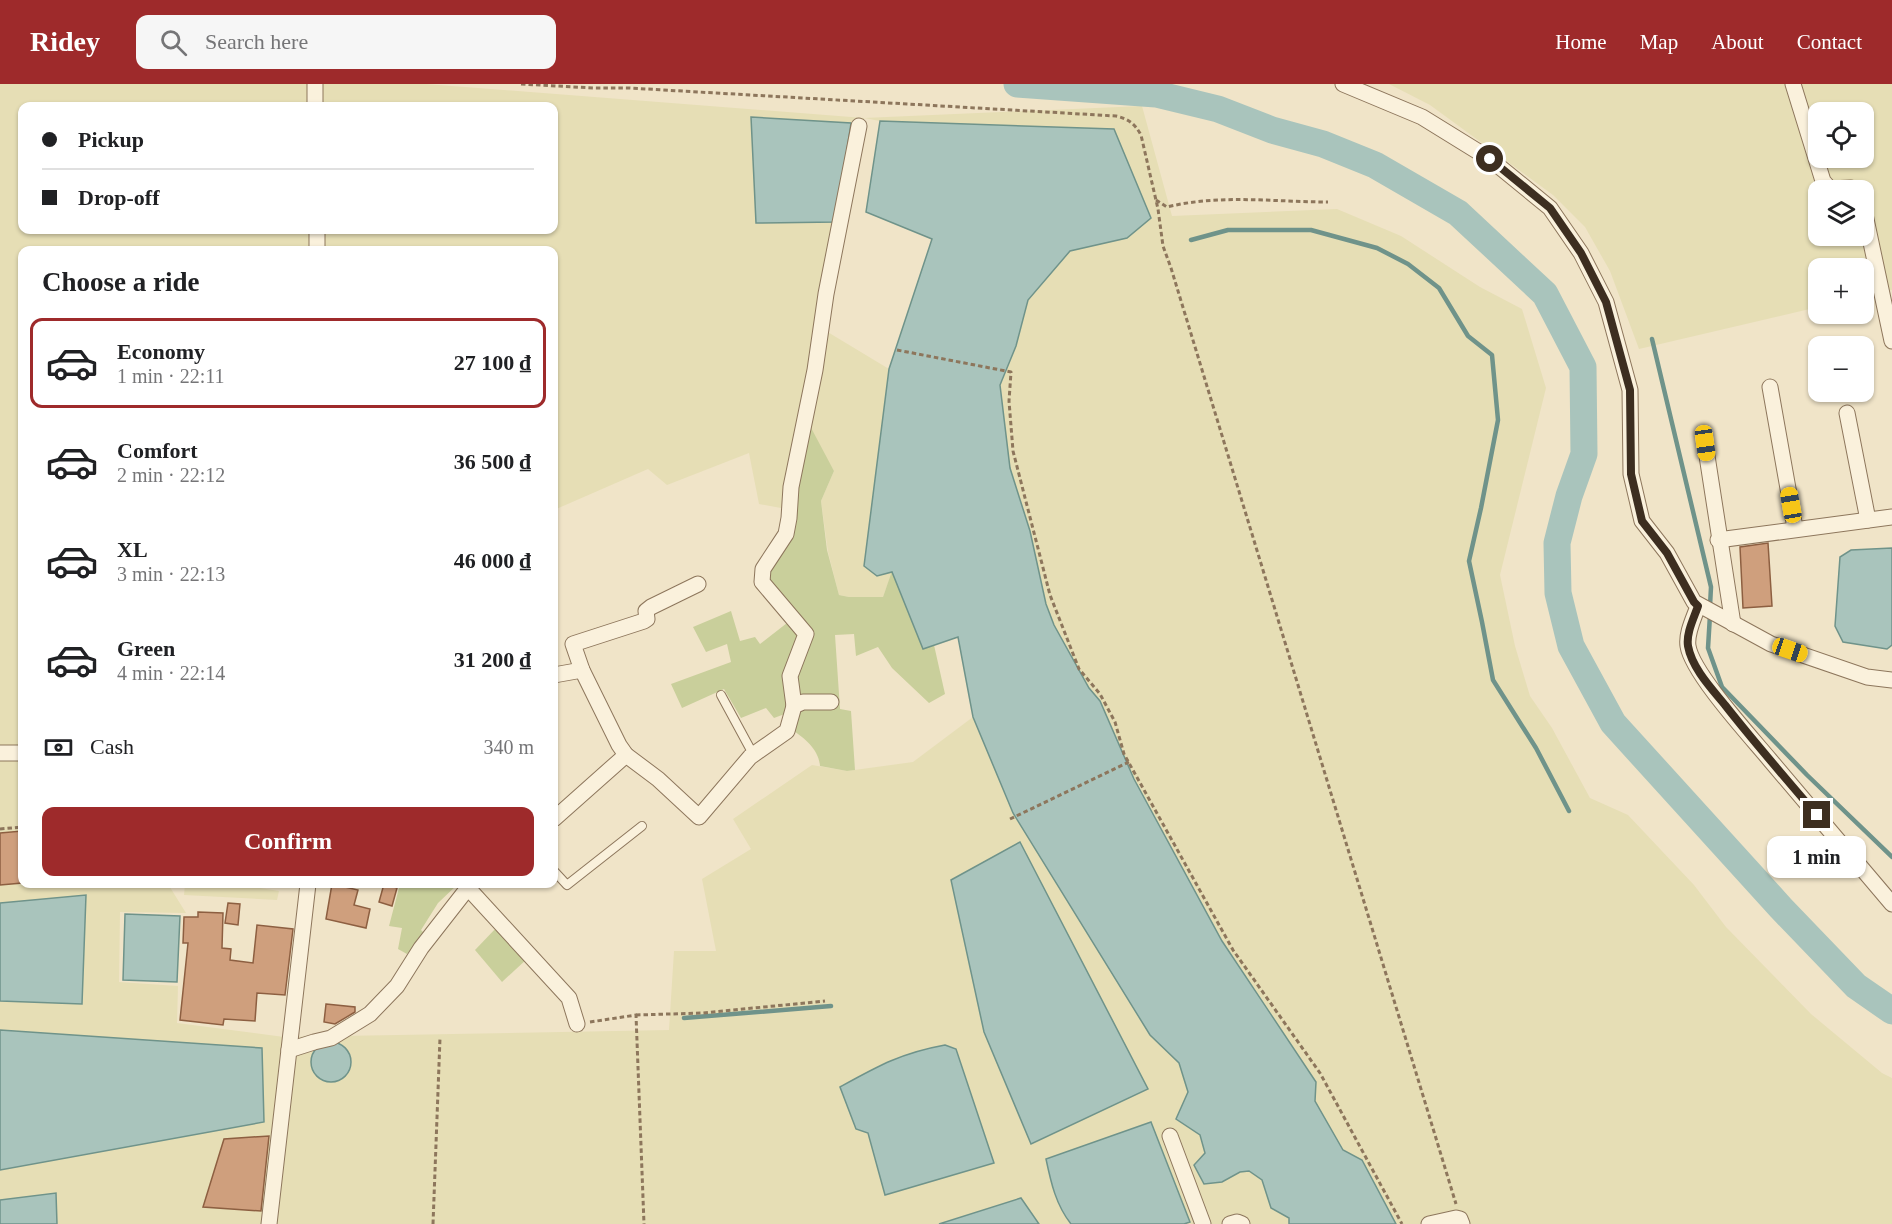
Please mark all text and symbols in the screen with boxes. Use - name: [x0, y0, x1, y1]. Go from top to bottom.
- search box: [136, 15, 556, 69]
- text: Ridey: [30, 26, 100, 57]
- icon: search: [157, 26, 190, 59]
- text: Search here: [205, 29, 308, 54]
- text: Home: [1555, 30, 1607, 54]
- text: Map: [1640, 30, 1678, 54]
- text: About: [1711, 30, 1764, 54]
- text: Contact: [1797, 30, 1862, 54]
- map controls: [1808, 102, 1874, 402]
- button: locate: [1808, 102, 1874, 168]
- text: Pickup: [78, 127, 144, 152]
- route start: [1476, 145, 1503, 172]
- button: layers: [1808, 180, 1874, 246]
- text: Drop-off: [78, 185, 159, 210]
- button: +: [1808, 258, 1874, 324]
- text: Choose a ride: [42, 267, 200, 297]
- icon: car: [45, 336, 99, 390]
- button: −: [1808, 336, 1874, 402]
- text: Economy: [117, 339, 205, 364]
- text: 27 100 ₫: [454, 350, 531, 375]
- text: 1 min · 22:11: [117, 365, 225, 387]
- car: [1694, 424, 1716, 462]
- icon: car: [45, 435, 99, 489]
- text: Comfort: [117, 438, 198, 463]
- text: 36 500 ₫: [454, 449, 531, 474]
- text: 2 min · 22:12: [117, 464, 225, 486]
- car: [1779, 486, 1803, 524]
- icon: car: [45, 534, 99, 588]
- text: XL: [117, 537, 148, 562]
- text: 46 000 ₫: [454, 548, 531, 573]
- text: 3 min · 22:13: [117, 563, 225, 585]
- icon: car: [45, 633, 99, 687]
- text: Green: [117, 636, 175, 661]
- car: [1770, 636, 1810, 664]
- text: 31 200 ₫: [454, 647, 531, 672]
- text: 4 min · 22:14: [117, 662, 225, 684]
- icon: cash: [42, 731, 75, 764]
- text: Cash: [90, 734, 134, 759]
- text: 340 m: [483, 736, 534, 758]
- route end: [1803, 801, 1830, 828]
- button: Confirm: [42, 807, 534, 876]
- callout: 1 min: [1768, 836, 1866, 878]
- text: 1 min: [1792, 846, 1841, 868]

